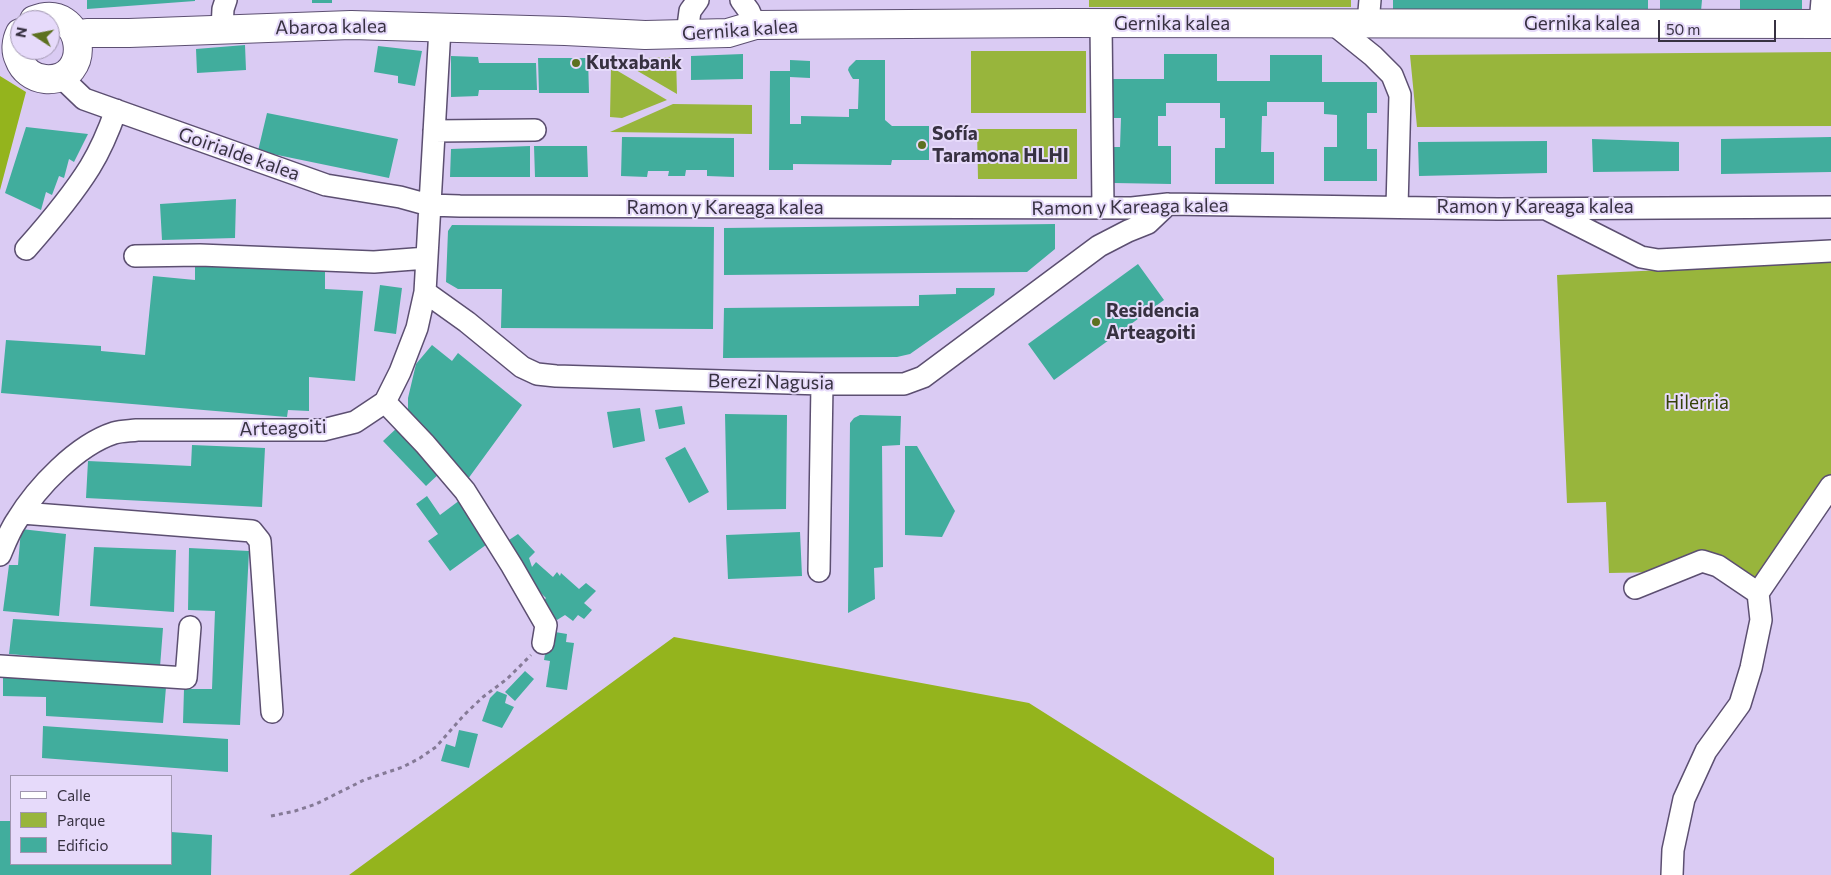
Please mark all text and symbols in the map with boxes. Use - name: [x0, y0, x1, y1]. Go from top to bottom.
- north arrow: [10, 10, 60, 60]
- scale bar: [1661, 10, 1778, 42]
- street label: Gernika kalea: [1114, 13, 1230, 35]
- street label: Gernika kalea: [1524, 13, 1640, 35]
- street label: Abaroa kalea: [275, 15, 387, 39]
- street label: Gernika kalea: [681, 15, 799, 45]
- text: 50 m: [1666, 20, 1700, 38]
- text: N: [11, 25, 30, 39]
- place label: Kutxabank: [586, 52, 682, 74]
- marker: Kutxabank: [570, 57, 582, 69]
- street label: Goirialde kalea: [175, 123, 303, 185]
- place label: Sofía Taramona HLHI: [932, 123, 1069, 167]
- marker: Sofía Taramona HLHI: [916, 139, 928, 151]
- street label: Ramon y Kareaga kalea: [1031, 194, 1229, 220]
- street label: Ramon y Kareaga kalea: [1436, 196, 1634, 218]
- street label: Ramon y Kareaga kalea: [626, 197, 824, 219]
- place label: Residencia Arteagoiti: [1106, 300, 1199, 344]
- marker: Residencia Arteagoiti: [1090, 316, 1102, 328]
- street label: Berezi Nagusia: [708, 370, 834, 394]
- park label: Hilerria: [1665, 392, 1729, 414]
- street label: Arteagoiti: [239, 415, 327, 441]
- legend: [10, 775, 172, 865]
- text: Calle: [57, 786, 91, 804]
- text: Parque: [57, 811, 105, 829]
- text: Edificio: [57, 836, 108, 854]

